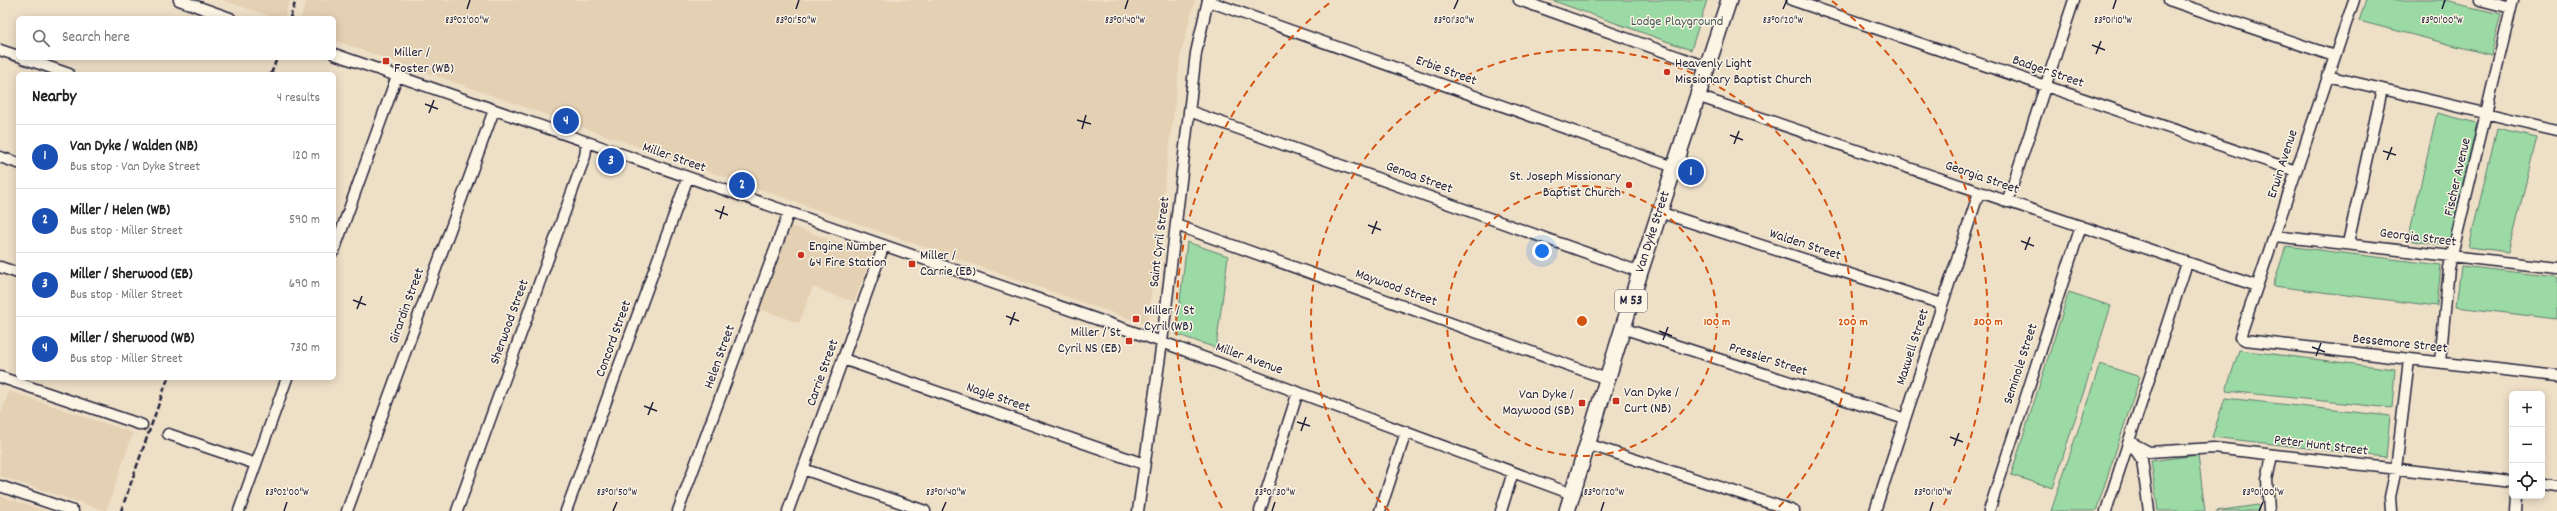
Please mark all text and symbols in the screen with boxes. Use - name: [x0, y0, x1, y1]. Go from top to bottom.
- park label: Lodge Playground: [1631, 12, 1723, 32]
- text: 83°02'00"W: [445, 14, 489, 28]
- text: 83°01'50"W: [776, 14, 817, 28]
- text: 83°01'40"W: [1105, 14, 1145, 28]
- text: 83°01'30"W: [1434, 14, 1474, 28]
- text: 83°01'20"W: [1763, 14, 1803, 28]
- text: 83°01'10"W: [2094, 14, 2132, 28]
- text: 83°01'00"W: [2421, 14, 2463, 28]
- search box: [16, 16, 336, 60]
- icon: search: [30, 27, 52, 49]
- text: Search here: [62, 27, 130, 49]
- place label: Miller / Foster (WB): [394, 43, 454, 79]
- street label: Badger Street: [2010, 50, 2086, 94]
- street label: Erbie Street: [1413, 51, 1479, 91]
- place label: Heavenly Light Missionary Baptist Church: [1675, 54, 1812, 90]
- marker: Miller / Foster (WB): [381, 56, 391, 66]
- marker: Heavenly Light Missionary Baptist Church: [1662, 67, 1672, 77]
- text: Nearby: [32, 86, 76, 110]
- text: 4 results: [277, 89, 320, 108]
- pin: 4: [553, 106, 579, 136]
- street label: Erwin Avenue: [2263, 127, 2303, 201]
- text: Van Dyke / Walden (NB): [70, 136, 198, 158]
- street label: Fischer Avenue: [2439, 136, 2477, 218]
- street label: Miller Street: [640, 138, 708, 178]
- pin: 3: [598, 146, 624, 176]
- text: 1: [44, 147, 46, 166]
- text: 120 m: [292, 147, 320, 166]
- street label: Georgia Street: [1942, 156, 2022, 200]
- street label: Genoa Street: [1383, 157, 1455, 199]
- pin: 1: [1678, 157, 1704, 187]
- text: Bus stop · Van Dyke Street: [70, 158, 200, 177]
- place label: St. Joseph Missionary Baptist Church: [1509, 167, 1621, 203]
- pin: 2: [729, 170, 755, 200]
- marker: St. Joseph Missionary Baptist Church: [1624, 180, 1634, 190]
- street label: Van Dyke Street: [1630, 188, 1676, 276]
- street label: Saint Cyril Street: [1145, 196, 1175, 288]
- text: Miller / Helen (WB): [70, 200, 170, 222]
- text: 2: [42, 211, 48, 230]
- text: 590 m: [289, 211, 320, 230]
- text: Bus stop · Miller Street: [70, 222, 183, 241]
- street label: Georgia Street: [2378, 223, 2458, 253]
- street label: Walden Street: [1767, 224, 1843, 266]
- place label: Engine Number 64 Fire Station: [809, 237, 887, 273]
- your location: [1532, 241, 1552, 261]
- place label: Miller / Carrie (EB): [920, 246, 976, 282]
- marker: Engine Number 64 Fire Station: [796, 250, 806, 260]
- marker: Miller / Carrie (EB): [907, 259, 917, 269]
- text: Miller / Sherwood (EB): [70, 264, 193, 286]
- street label: Maywood Street: [1352, 264, 1440, 312]
- street label: Girardin Street: [384, 265, 430, 347]
- text: 3: [42, 275, 48, 294]
- text: 690 m: [289, 275, 320, 294]
- street label: Sherwood Street: [485, 277, 535, 367]
- text: Bus stop · Miller Street: [70, 286, 183, 305]
- road number: M 53: [1615, 290, 1647, 312]
- street label: Concord Street: [591, 298, 637, 380]
- place label: Miller / St Cyril (WB): [1144, 301, 1195, 337]
- street label: Maxwell Street: [1891, 306, 1935, 388]
- marker: Miller / St Cyril (WB): [1131, 314, 1141, 324]
- centre of rings: [1575, 314, 1589, 328]
- text: 100 m: [1704, 314, 1730, 331]
- text: 200 m: [1838, 314, 1868, 331]
- text: 300 m: [1973, 314, 2003, 331]
- street label: Seminole Street: [1999, 321, 2043, 407]
- street label: Helen Street: [699, 322, 741, 392]
- place label: Miller / St Cyril NS (EB): [1058, 323, 1121, 359]
- text: Miller / Sherwood (WB): [70, 328, 194, 350]
- street label: Bessemore Street: [2352, 329, 2448, 359]
- marker: Miller / St Cyril NS (EB): [1124, 336, 1134, 346]
- street label: Carrie Street: [802, 337, 844, 409]
- street label: Miller Avenue: [1213, 338, 1285, 380]
- street label: Pressler Street: [1726, 338, 1810, 382]
- text: 4: [42, 339, 48, 358]
- text: 730 m: [290, 339, 320, 358]
- text: Bus stop · Miller Street: [70, 350, 183, 369]
- street label: Nagle Street: [963, 378, 1033, 418]
- place label: Van Dyke / Curt (NB): [1624, 383, 1679, 419]
- place label: Van Dyke / Maywood (SB): [1503, 385, 1574, 421]
- map controls: [2509, 391, 2545, 499]
- button: +: [2509, 391, 2545, 427]
- marker: Van Dyke / Curt (NB): [1611, 396, 1621, 406]
- marker: Van Dyke / Maywood (SB): [1577, 398, 1587, 408]
- button: −: [2509, 427, 2545, 463]
- street label: Peter Hunt Street: [2273, 430, 2369, 462]
- button: locate: [2509, 463, 2545, 499]
- text: 83°02'00"W: [265, 486, 309, 500]
- text: 83°01'50"W: [597, 486, 638, 500]
- text: 83°01'40"W: [926, 486, 966, 500]
- text: 83°01'30"W: [1255, 486, 1295, 500]
- text: 83°01'20"W: [1584, 486, 1624, 500]
- text: 83°01'10"W: [1914, 486, 1952, 500]
- text: 83°01'00"W: [2242, 486, 2284, 500]

